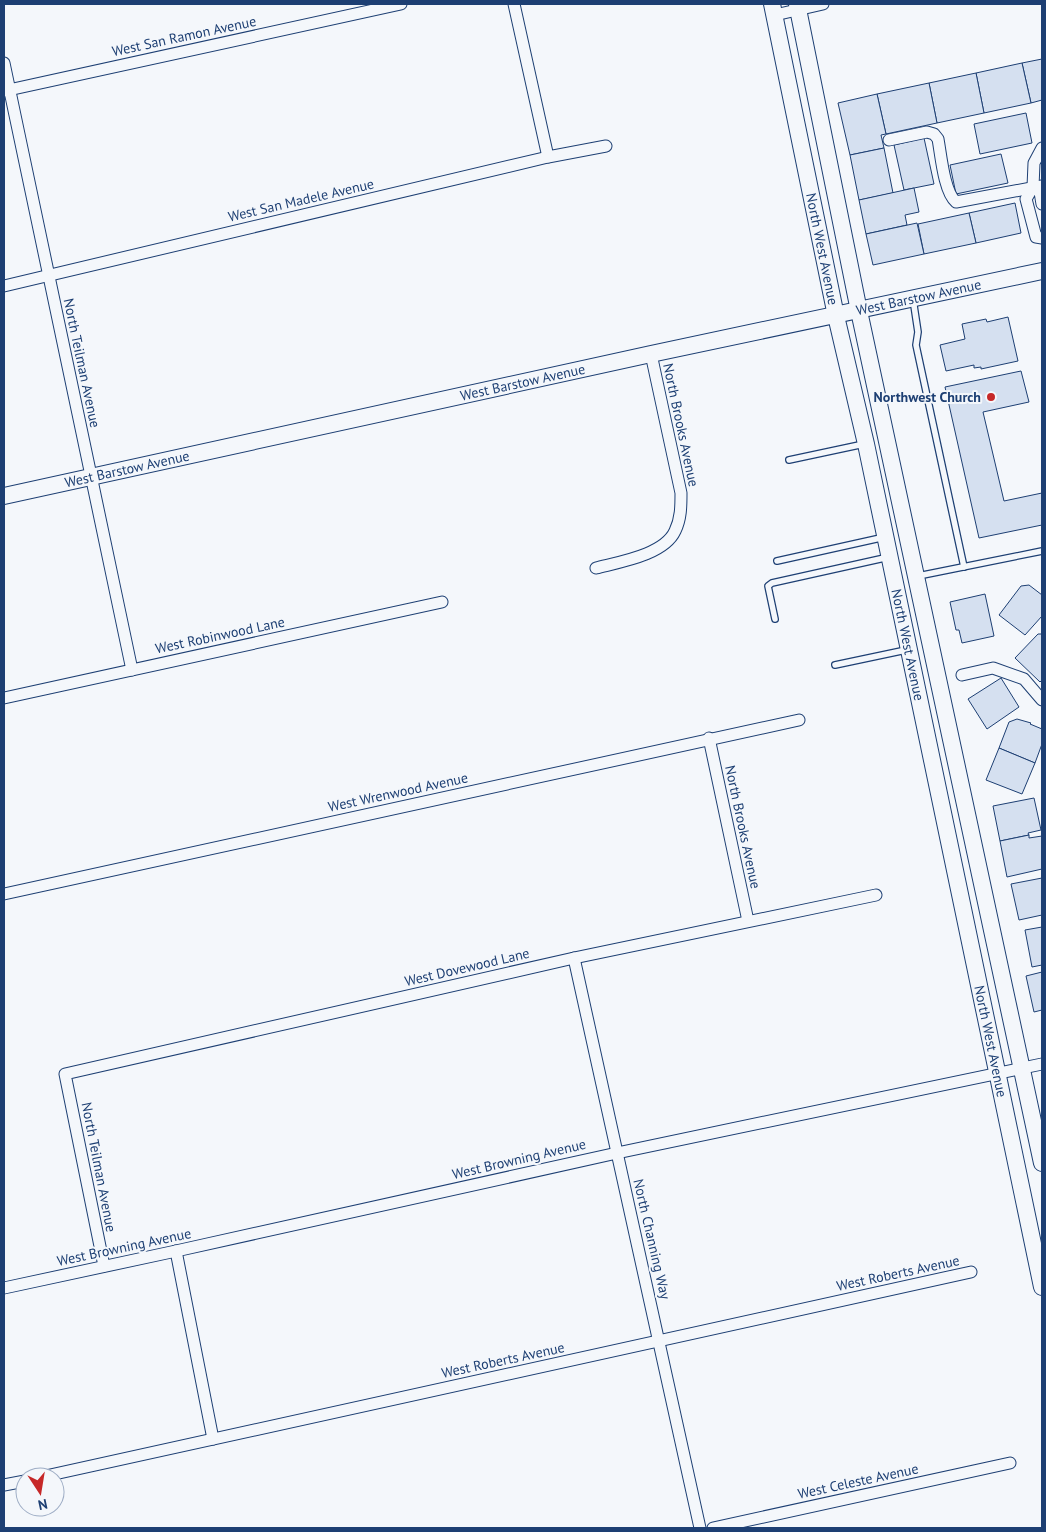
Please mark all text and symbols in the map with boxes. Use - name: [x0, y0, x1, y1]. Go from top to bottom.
- street label: West San Ramon Avenue: [110, 12, 258, 60]
- street label: West San Madele Avenue: [226, 174, 376, 226]
- street label: North West Avenue: [802, 191, 842, 307]
- street label: West Barstow Avenue: [854, 275, 983, 319]
- street label: North Teilman Avenue: [60, 297, 104, 429]
- street label: West Barstow Avenue: [459, 360, 587, 405]
- street label: North Brooks Avenue: [659, 362, 703, 488]
- place label: Northwest Church: [874, 388, 981, 406]
- marker: Northwest Church: [985, 391, 997, 403]
- street label: West Barstow Avenue: [63, 447, 191, 491]
- street label: North West Avenue: [887, 587, 928, 702]
- street label: West Robinwood Lane: [154, 613, 286, 657]
- street label: North Brooks Avenue: [721, 764, 765, 890]
- street label: West Wrenwood Avenue: [326, 768, 470, 816]
- street label: West Dovewood Lane: [403, 944, 531, 990]
- street label: North West Avenue: [970, 984, 1011, 1099]
- street label: North Teilman Avenue: [78, 1101, 120, 1233]
- street label: West Browning Avenue: [450, 1135, 588, 1183]
- street label: North Channing Way: [629, 1177, 675, 1301]
- street label: West Browning Avenue: [55, 1224, 193, 1270]
- street label: West Roberts Avenue: [835, 1251, 961, 1295]
- street label: West Roberts Avenue: [440, 1338, 566, 1382]
- street label: West Celeste Avenue: [796, 1459, 920, 1503]
- north arrow: [15, 1467, 65, 1517]
- text: N: [36, 1495, 49, 1514]

